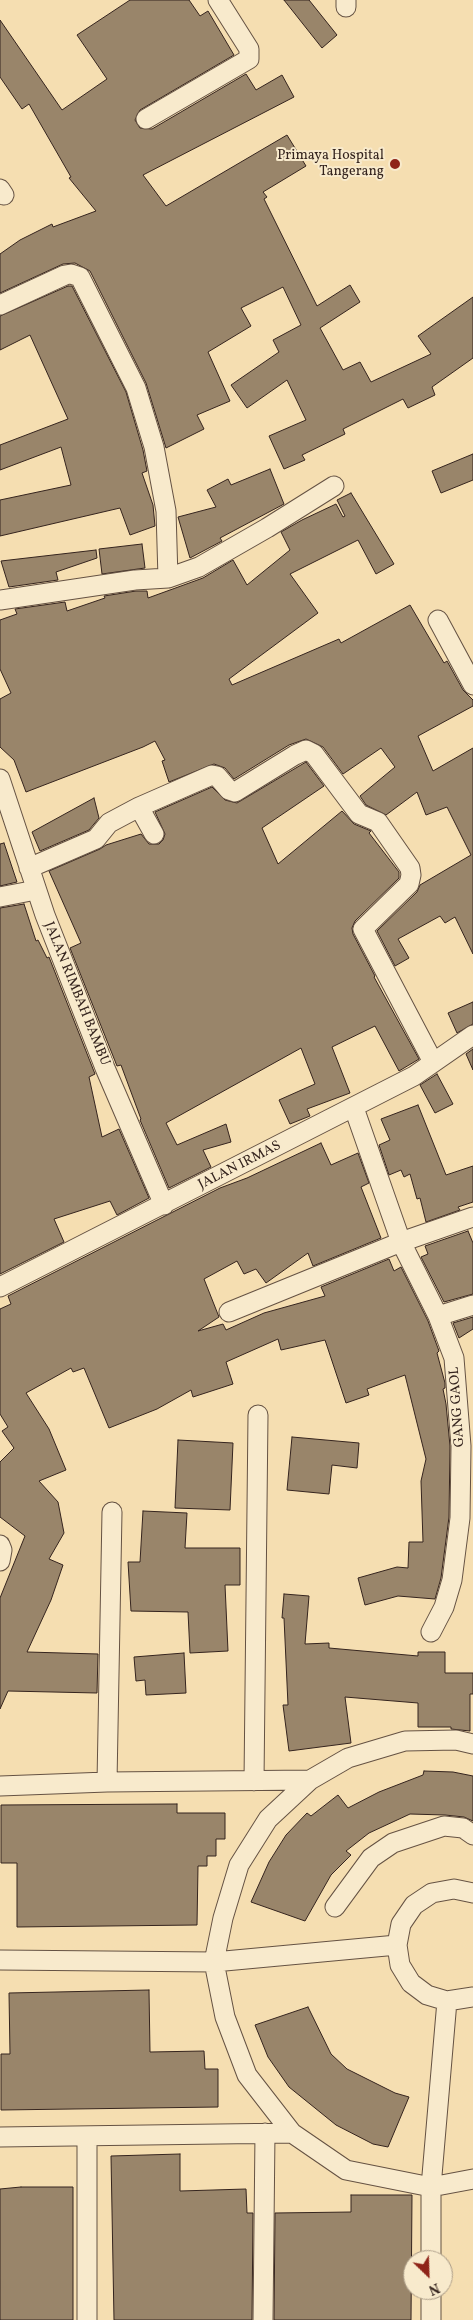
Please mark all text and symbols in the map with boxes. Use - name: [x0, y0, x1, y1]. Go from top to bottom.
- place label: Primaya Hospital Tangerang: [277, 148, 384, 180]
- marker: Primaya Hospital Tangerang: [388, 157, 402, 171]
- street label: JALAN RIMBAH BAMBU: [39, 920, 113, 1068]
- street label: JALAN IRMAS: [196, 1138, 284, 1194]
- street label: GANG GAOL: [447, 1366, 469, 1448]
- north arrow: [403, 2250, 453, 2300]
- text: N: [425, 2277, 442, 2299]

